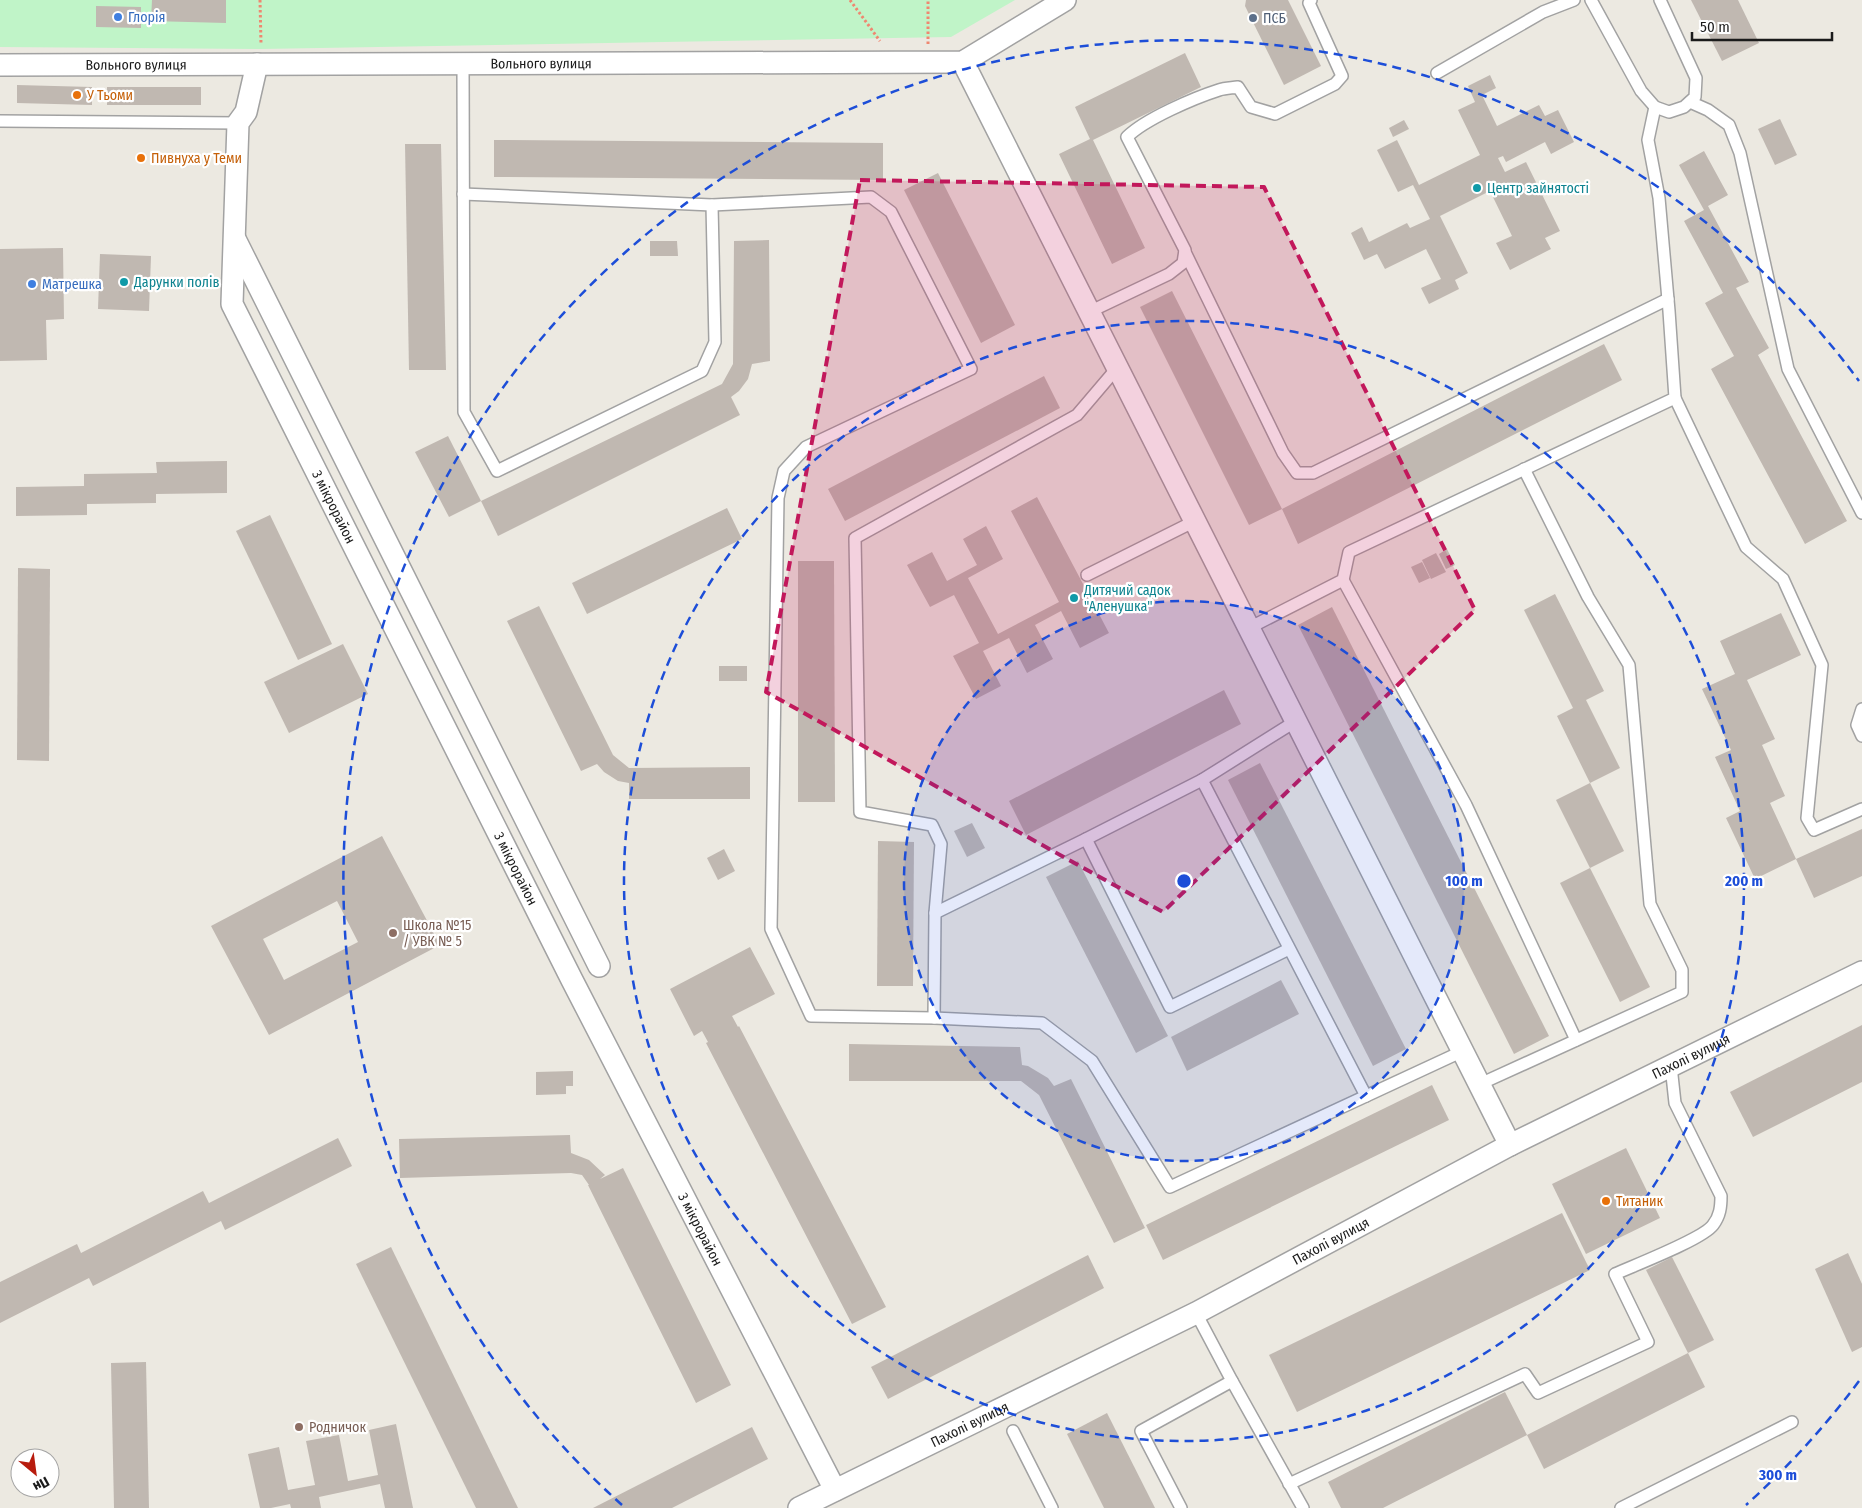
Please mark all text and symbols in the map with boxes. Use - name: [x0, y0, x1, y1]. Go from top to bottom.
- place label: Глорія: [128, 9, 166, 26]
- place label: ПСБ: [1263, 10, 1286, 27]
- scale bar: [1692, 10, 1832, 42]
- marker: Глорія: [112, 11, 124, 23]
- marker: ПСБ: [1247, 12, 1259, 24]
- text: 50 m: [1700, 18, 1730, 36]
- street label: Вольного вулиця: [490, 55, 592, 72]
- street label: Вольного вулиця: [85, 56, 187, 74]
- place label: У Тьоми: [86, 87, 133, 104]
- marker: У Тьоми: [71, 89, 83, 101]
- place label: Пивнуха у Теми: [151, 150, 242, 167]
- marker: Пивнуха у Теми: [135, 152, 147, 164]
- place label: Центр зайнятості: [1487, 180, 1589, 197]
- marker: Центр зайнятості: [1471, 182, 1483, 194]
- place label: Дарунки полів: [133, 274, 220, 291]
- place label: Матрешка: [42, 276, 102, 293]
- marker: Дарунки полів: [118, 276, 130, 288]
- marker: Матрешка: [26, 278, 38, 290]
- street label: 3 мікрорайон: [308, 468, 359, 546]
- place label: Дитячий садок "Аленушка": [1083, 582, 1171, 615]
- marker: Дитячий садок "Аленушка": [1068, 592, 1080, 604]
- street label: 3 мікрорайон: [490, 829, 541, 908]
- centre of rings: [1175, 872, 1193, 890]
- text: 100 m: [1445, 872, 1483, 890]
- text: 200 m: [1724, 872, 1763, 890]
- place label: Школа №15 / УВК № 5: [403, 917, 472, 950]
- marker: Школа №15 / УВК № 5: [387, 927, 399, 939]
- street label: Пахолі вулиця: [1649, 1030, 1733, 1083]
- street label: 3 мікрорайон: [674, 1190, 726, 1269]
- place label: Титаник: [1616, 1193, 1664, 1210]
- marker: Титаник: [1600, 1195, 1612, 1207]
- street label: Пахолі вулиця: [1290, 1214, 1372, 1269]
- street label: Пахолі вулиця: [928, 1398, 1011, 1451]
- place label: Родничок: [309, 1419, 366, 1436]
- marker: Родничок: [293, 1421, 305, 1433]
- north arrow: [10, 1448, 60, 1498]
- text: 300 m: [1758, 1466, 1797, 1484]
- text: Пн: [30, 1473, 52, 1495]

